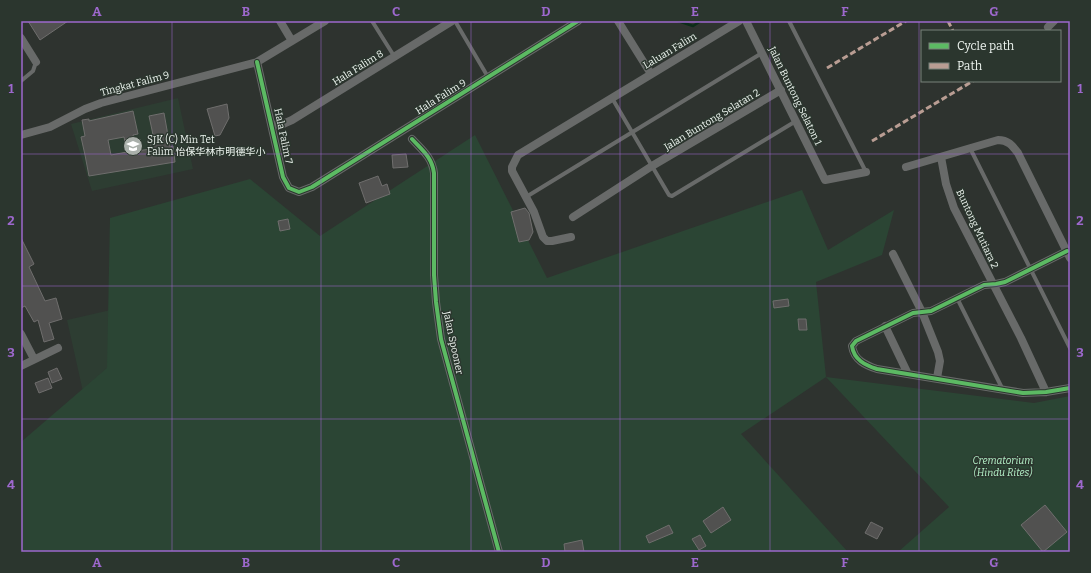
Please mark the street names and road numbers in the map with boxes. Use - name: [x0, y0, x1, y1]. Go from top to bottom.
- street label: Laluan Falim: [641, 30, 699, 72]
- street label: Jalan Buntong Selaton 1: [765, 44, 824, 147]
- street label: Hala Falim 8: [330, 48, 386, 88]
- street label: Tingkat Falim 9: [99, 69, 171, 99]
- street label: Hala Falim 9: [413, 77, 469, 117]
- street label: Jalan Buntong Selatan 2: [661, 87, 762, 154]
- street label: Hala Falim 7: [271, 107, 295, 165]
- street label: Buntong Mutiara 2: [953, 187, 1001, 271]
- street label: Jalan Spooner: [440, 309, 466, 376]

